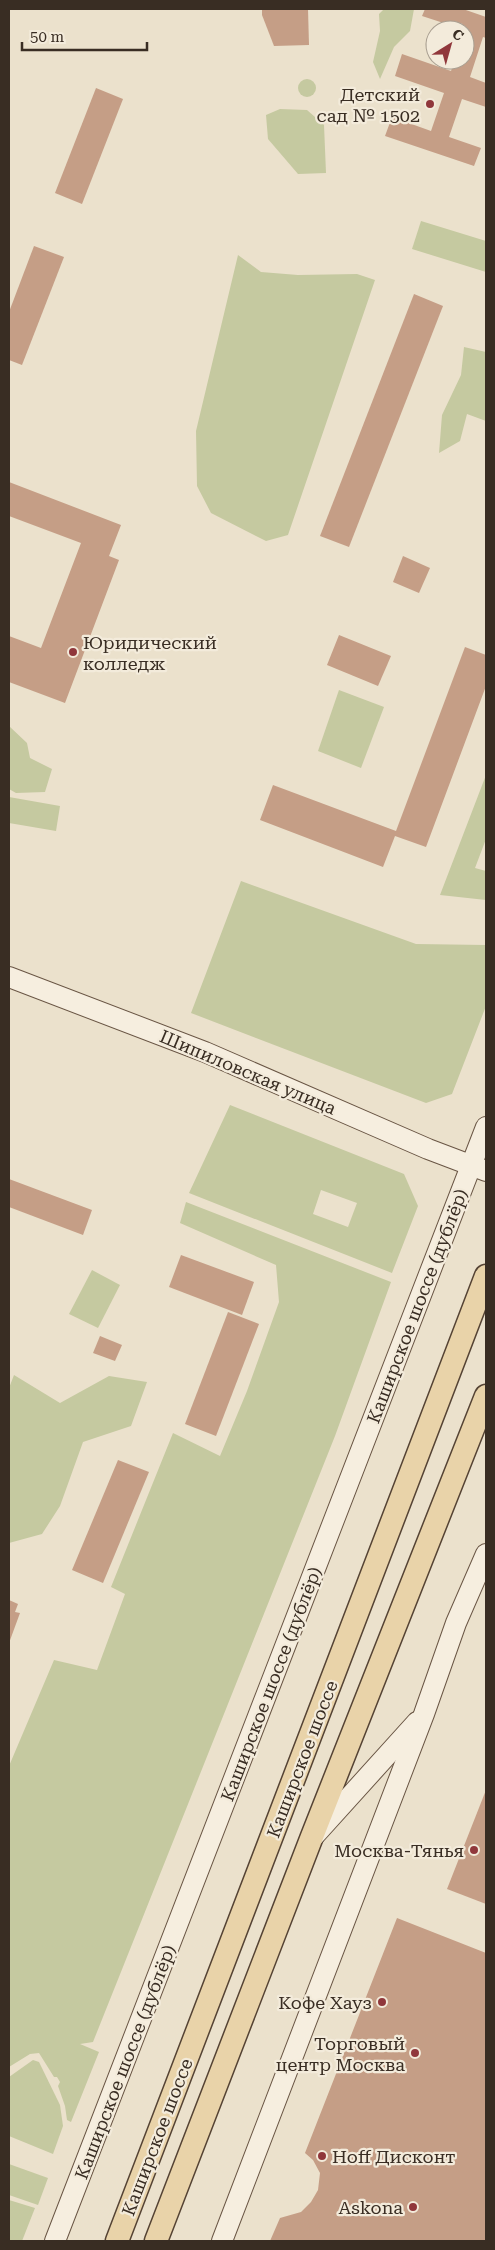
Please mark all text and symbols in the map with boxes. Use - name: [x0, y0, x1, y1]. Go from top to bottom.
- scale bar: [22, 20, 148, 52]
- north arrow: [425, 20, 475, 70]
- text: С: [449, 25, 467, 44]
- text: 50 m: [30, 28, 65, 46]
- place label: Детский сад № 1502: [317, 84, 420, 126]
- marker: Детский сад № 1502: [424, 98, 436, 110]
- place label: Юридический колледж: [83, 632, 217, 674]
- marker: Юридический колледж: [67, 646, 79, 658]
- street label: Шипиловская улица: [157, 1025, 340, 1119]
- street label: Каширское шоссе (дублёр): [362, 1186, 472, 1426]
- street label: Каширское шоссе (дублёр): [216, 1564, 326, 1804]
- street label: Каширское шоссе: [262, 1677, 342, 1841]
- place label: Москва-Тянья: [334, 1840, 464, 1861]
- marker: Москва-Тянья: [468, 1844, 480, 1856]
- street label: Каширское шоссе (дублёр): [70, 1942, 180, 2182]
- place label: Кофе Хауз: [278, 1992, 372, 2013]
- marker: Кофе Хауз: [376, 1996, 388, 2008]
- place label: Торговый центр Москва: [276, 2033, 405, 2075]
- marker: Торговый центр Москва: [409, 2047, 421, 2059]
- street label: Каширское шоссе: [117, 2055, 197, 2219]
- place label: Hoff Дисконт: [332, 2146, 456, 2167]
- marker: Hoff Дисконт: [316, 2150, 328, 2162]
- place label: Askona: [338, 2197, 403, 2218]
- marker: Askona: [407, 2201, 419, 2213]

